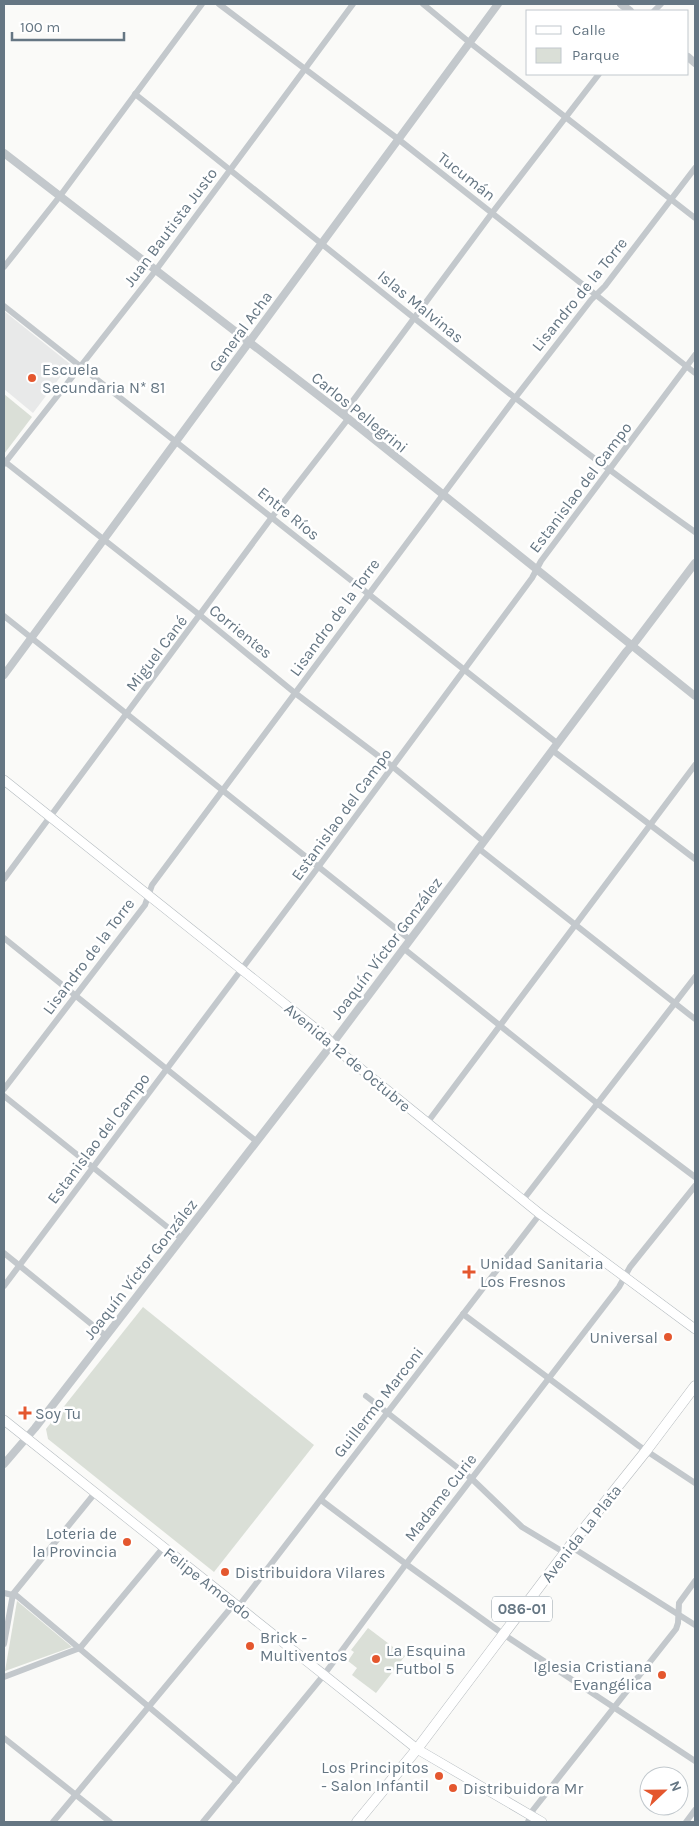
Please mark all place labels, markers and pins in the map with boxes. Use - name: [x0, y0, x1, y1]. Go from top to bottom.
- place label: Escuela Secundaria N* 81: [42, 360, 165, 397]
- marker: Escuela Secundaria N* 81: [26, 372, 38, 384]
- place label: Unidad Sanitaria Los Fresnos: [480, 1254, 604, 1291]
- marker: Unidad Sanitaria Los Fresnos: [462, 1265, 476, 1279]
- place label: Universal: [589, 1328, 658, 1347]
- marker: Universal: [662, 1331, 674, 1343]
- place label: Soy Tu: [35, 1404, 81, 1423]
- marker: Soy Tu: [19, 1407, 31, 1419]
- place label: Loteria de la Provincia: [32, 1524, 117, 1561]
- marker: Loteria de la Provincia: [121, 1536, 133, 1548]
- place label: Distribuidora Vilares: [235, 1563, 385, 1582]
- marker: Distribuidora Vilares: [219, 1566, 231, 1578]
- place label: Brick - Multiventos: [260, 1628, 348, 1665]
- marker: Brick - Multiventos: [244, 1640, 256, 1652]
- place label: La Esquina - Futbol 5: [386, 1641, 466, 1678]
- marker: La Esquina - Futbol 5: [370, 1653, 382, 1665]
- place label: Iglesia Cristiana Evangélica: [533, 1657, 652, 1694]
- marker: Iglesia Cristiana Evangélica: [656, 1669, 668, 1681]
- place label: Los Principitos - Salon Infantil: [321, 1758, 429, 1795]
- marker: Los Principitos - Salon Infantil: [433, 1770, 445, 1782]
- place label: Distribuidora Mr: [463, 1779, 583, 1798]
- marker: Distribuidora Mr: [447, 1782, 459, 1794]

